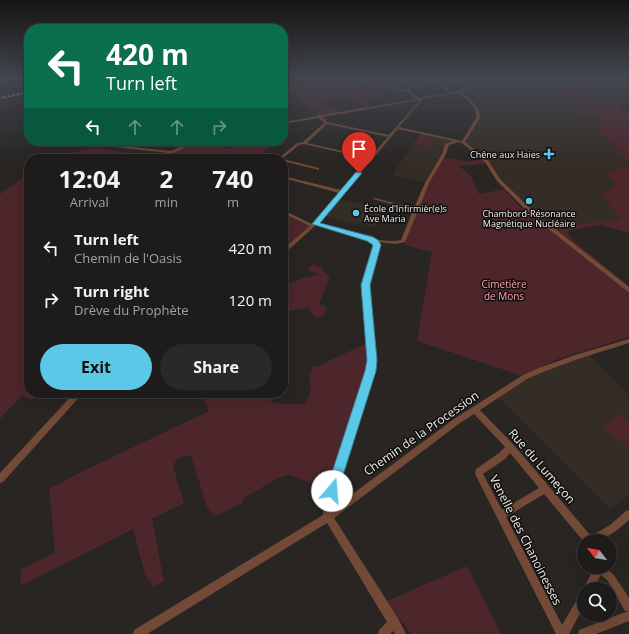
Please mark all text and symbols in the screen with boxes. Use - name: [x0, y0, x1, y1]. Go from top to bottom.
- text: 420 m: [106, 35, 189, 73]
- icon: left: [40, 40, 92, 92]
- text: Turn left: [106, 71, 177, 95]
- icon: left: [82, 116, 104, 138]
- icon: ahead: [124, 116, 146, 138]
- icon: ahead: [166, 116, 188, 138]
- icon: right: [208, 116, 230, 138]
- pin: [342, 132, 376, 173]
- icon: arrive: [348, 138, 370, 160]
- place label: Chêne aux Haies: [470, 148, 540, 161]
- marker: Chêne aux Haies: [543, 148, 555, 160]
- text: 12:04: [58, 162, 120, 195]
- text: 2: [159, 162, 173, 195]
- text: 740: [212, 162, 254, 195]
- text: Arrival: [70, 193, 109, 211]
- text: min: [155, 193, 178, 211]
- text: m: [227, 193, 239, 211]
- marker: Chambord-Résonance Magnétique Nucléaire: [524, 196, 534, 206]
- place label: École d'Infirmièr(e)s Ave Maria: [364, 202, 447, 225]
- place label: Chambord-Résonance Magnétique Nucléaire: [482, 207, 576, 230]
- marker: École d'Infirmièr(e)s Ave Maria: [351, 208, 361, 218]
- text: Turn left: [74, 229, 139, 249]
- icon: left: [40, 237, 62, 259]
- text: 420 m: [228, 238, 272, 258]
- text: Chemin de l'Oasis: [74, 249, 182, 267]
- park label: Cimetière de Mons: [481, 277, 527, 303]
- text: Turn right: [74, 281, 149, 301]
- icon: right: [40, 289, 62, 311]
- text: 120 m: [228, 290, 272, 310]
- text: Drève du Prophète: [74, 301, 189, 319]
- button: Exit: [40, 344, 152, 390]
- button: Share: [160, 344, 272, 390]
- street label: Chemin de la Procession: [360, 387, 482, 479]
- street label: Rue du Lumeçon: [505, 425, 579, 507]
- position arrow: [311, 470, 353, 512]
- street label: Venelle des Chanoinesses: [486, 472, 566, 608]
- north arrow: [577, 534, 617, 574]
- map controls: [577, 534, 617, 622]
- button: search: [577, 582, 617, 622]

